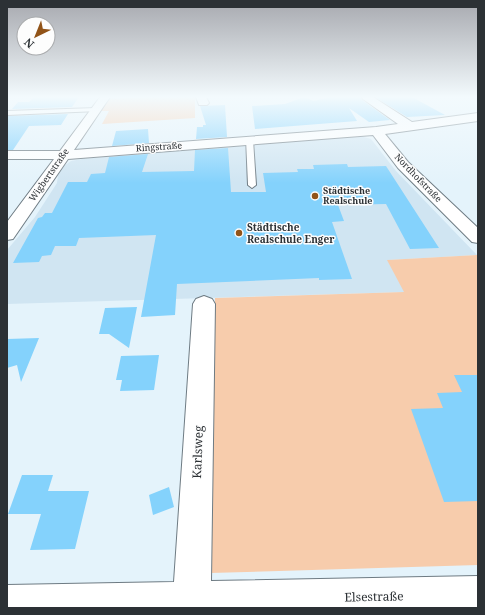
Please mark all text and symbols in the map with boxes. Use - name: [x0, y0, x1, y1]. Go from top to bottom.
- north arrow: [16, 16, 56, 56]
- text: N: [20, 35, 37, 52]
- street label: Ringstraße: [135, 138, 183, 155]
- street label: Wigbertstraße: [26, 145, 72, 204]
- street label: Nordhofstraße: [392, 150, 445, 205]
- place label: Städtische Realschule: [323, 184, 373, 207]
- marker: Städtische Realschule: [310, 191, 320, 201]
- place label: Städtische Realschule Enger: [247, 220, 335, 246]
- marker: Städtische Realschule Enger: [234, 228, 244, 238]
- street label: Karlsweg: [188, 425, 207, 479]
- street label: Elsestraße: [344, 587, 404, 606]

